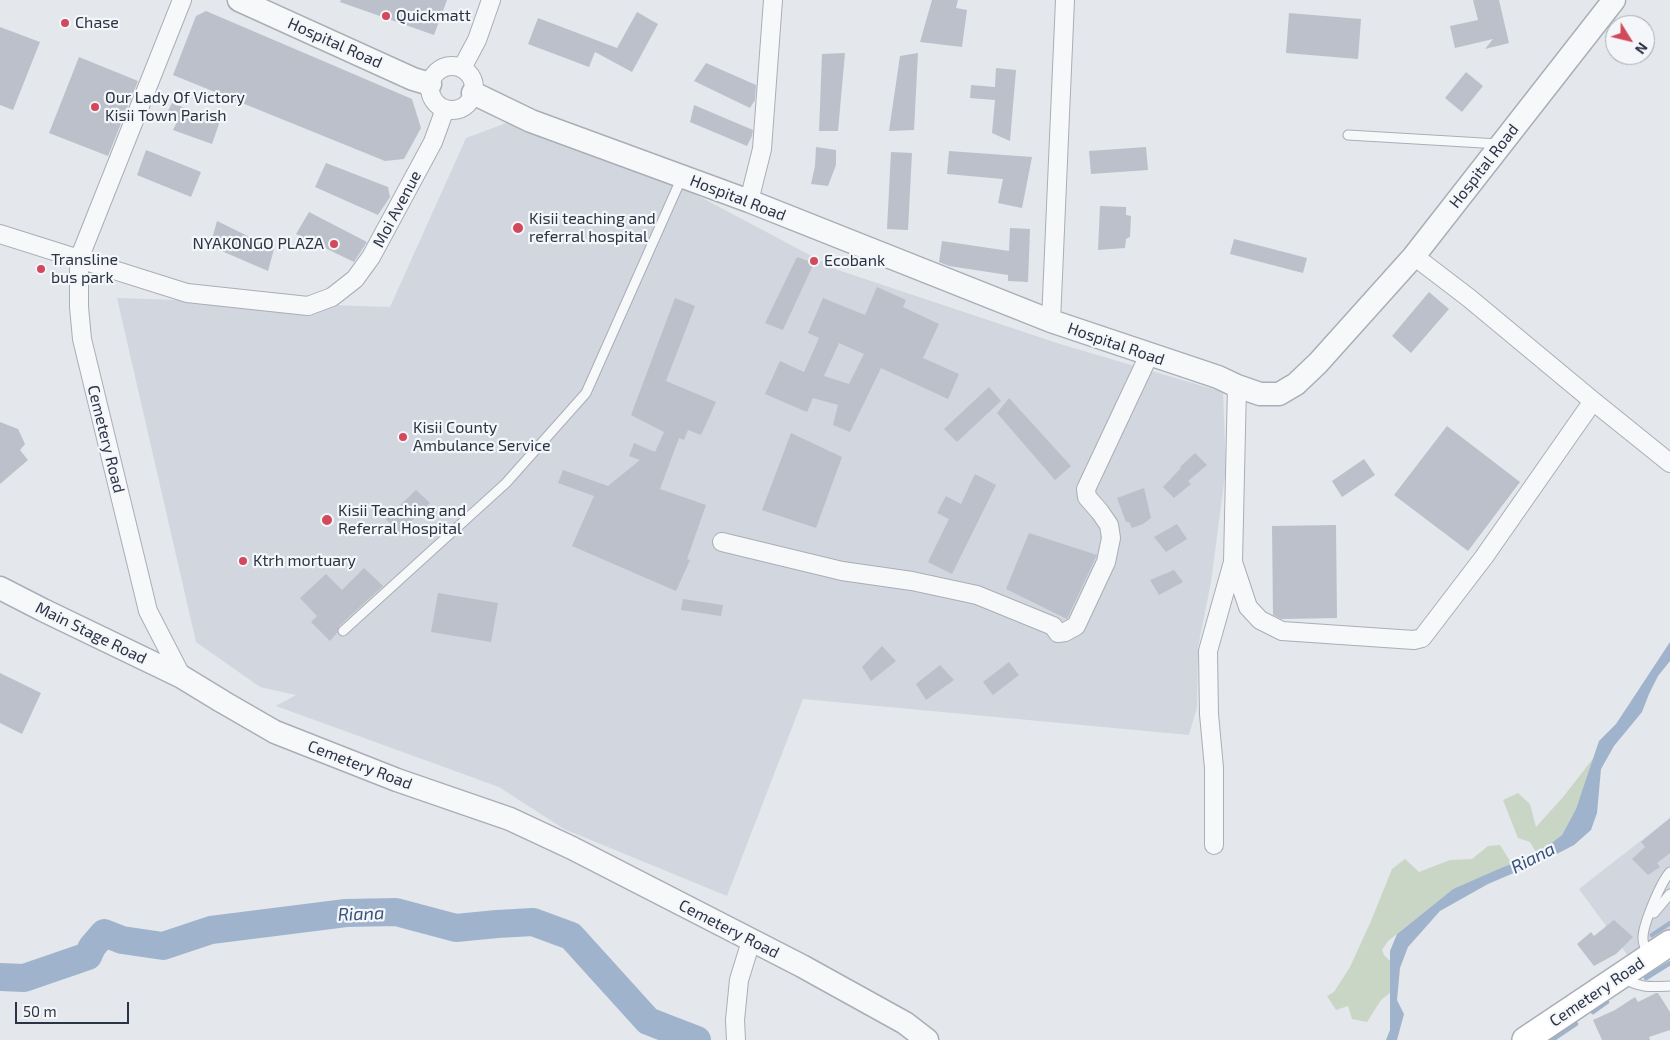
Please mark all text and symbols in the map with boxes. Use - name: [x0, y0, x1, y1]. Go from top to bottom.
- place label: Quickmatt: [396, 6, 471, 26]
- marker: Quickmatt: [380, 10, 392, 22]
- place label: Chase: [75, 13, 119, 33]
- street label: Hospital Road: [285, 14, 385, 72]
- north arrow: [1605, 15, 1655, 65]
- marker: Chase: [59, 17, 71, 29]
- text: N: [1632, 39, 1652, 58]
- place label: Our Lady Of Victory Kisii Town Parish: [105, 88, 245, 126]
- marker: Our Lady Of Victory Kisii Town Parish: [89, 101, 101, 113]
- street label: Hospital Road: [1445, 120, 1523, 212]
- street label: Moi Avenue: [369, 167, 425, 251]
- street label: Hospital Road: [687, 171, 789, 225]
- place label: Kisii teaching and referral hospital: [529, 209, 656, 247]
- marker: Kisii teaching and referral hospital: [511, 221, 525, 235]
- place label: NYAKONGO PLAZA: [193, 234, 324, 254]
- marker: NYAKONGO PLAZA: [328, 238, 340, 250]
- place label: Transline bus park: [51, 250, 118, 288]
- place label: Ecobank: [824, 251, 885, 271]
- marker: Ecobank: [808, 255, 820, 267]
- marker: Transline bus park: [35, 263, 47, 275]
- street label: Hospital Road: [1065, 318, 1167, 370]
- street label: Cemetery Road: [83, 383, 129, 495]
- place label: Kisii County Ambulance Service: [413, 418, 551, 456]
- marker: Kisii County Ambulance Service: [397, 431, 409, 443]
- place label: Kisii Teaching and Referral Hospital: [338, 501, 466, 539]
- marker: Kisii Teaching and Referral Hospital: [320, 513, 334, 527]
- place label: Ktrh mortuary: [253, 551, 356, 571]
- marker: Ktrh mortuary: [237, 555, 249, 567]
- street label: Main Stage Road: [32, 598, 150, 668]
- street label: Cemetery Road: [305, 736, 415, 794]
- water label: Riana: [1507, 838, 1559, 878]
- street label: Cemetery Road: [676, 895, 782, 963]
- water label: Riana: [337, 902, 385, 926]
- street label: Cemetery Road: [1546, 953, 1648, 1031]
- scale bar: [18, 992, 131, 1024]
- text: 50 m: [23, 1002, 57, 1020]

